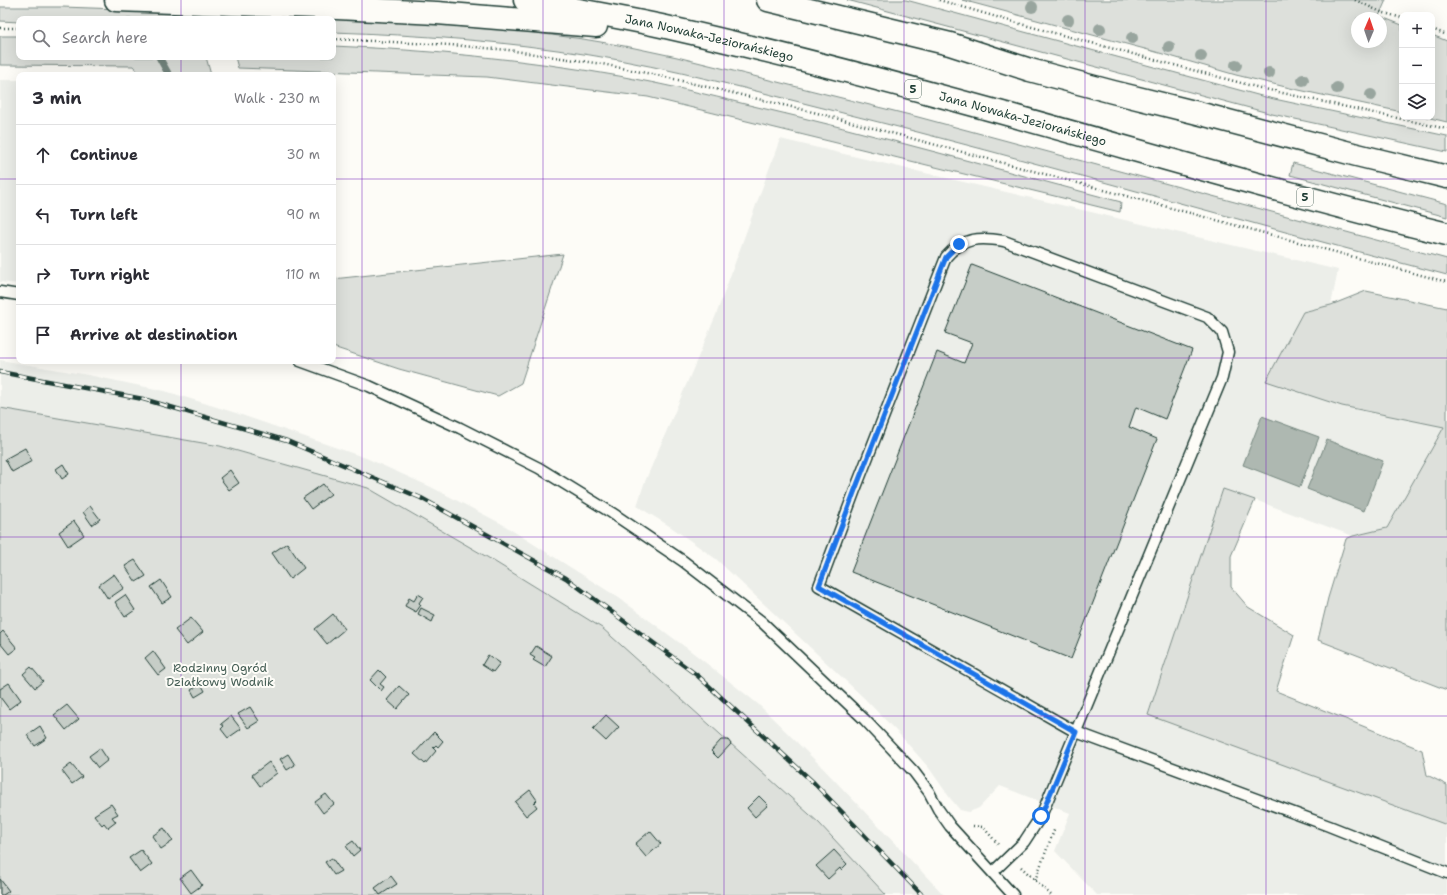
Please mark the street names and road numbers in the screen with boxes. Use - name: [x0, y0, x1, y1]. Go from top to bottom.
- street label: Jana Nowaka-Jeziorańskiego: [623, 11, 795, 65]
- road number: 5: [905, 80, 921, 98]
- street label: Jana Nowaka-Jeziorańskiego: [937, 88, 1108, 150]
- road number: 5: [1297, 188, 1313, 206]

